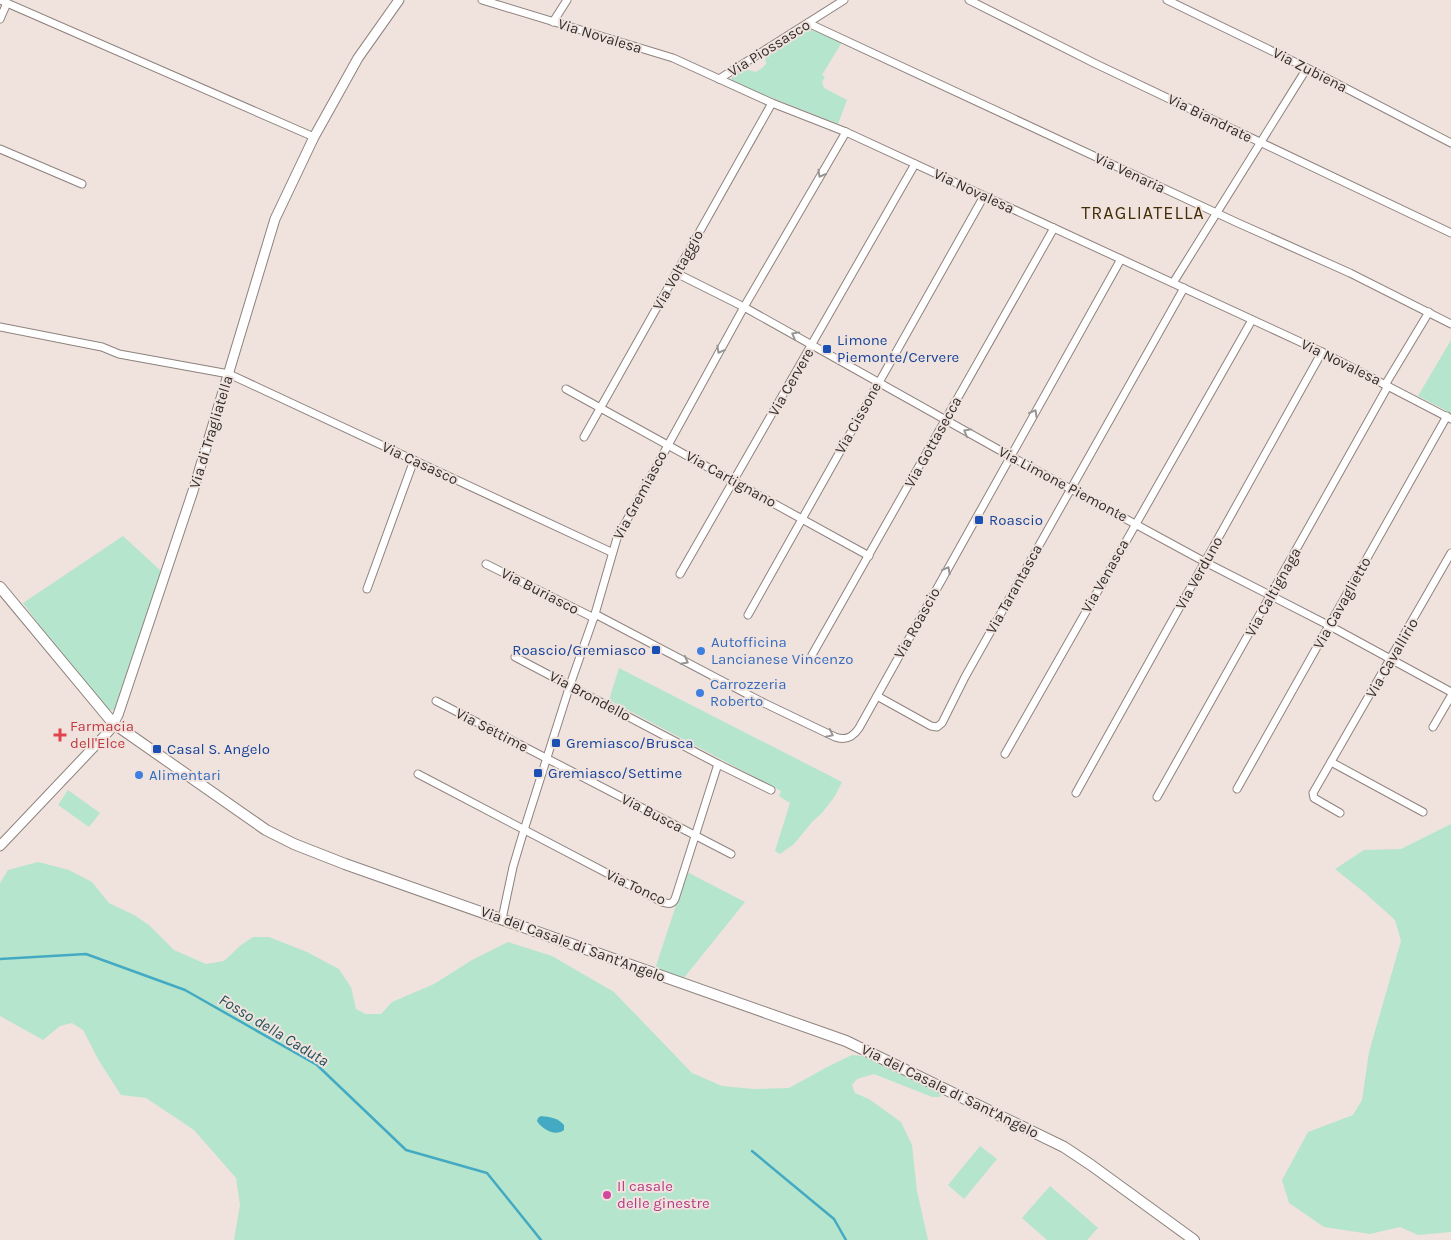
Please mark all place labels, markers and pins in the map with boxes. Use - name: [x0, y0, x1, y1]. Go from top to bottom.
- place label: Limone Piemonte/Cervere: [837, 331, 959, 366]
- marker: Limone Piemonte/Cervere: [821, 343, 833, 355]
- place label: Roascio: [989, 511, 1043, 529]
- marker: Roascio: [973, 514, 985, 526]
- place label: Autofficina Lancianese Vincenzo: [711, 633, 853, 668]
- place label: Roascio/Gremiasco: [512, 641, 646, 659]
- marker: Roascio/Gremiasco: [650, 644, 662, 656]
- marker: Autofficina Lancianese Vincenzo: [695, 645, 707, 657]
- place label: Carrozzeria Roberto: [710, 675, 787, 710]
- marker: Carrozzeria Roberto: [694, 687, 706, 699]
- place label: Farmacia dell'Elce: [70, 717, 134, 752]
- marker: Farmacia dell'Elce: [54, 729, 66, 741]
- place label: Gremiasco/Brusca: [566, 734, 694, 752]
- marker: Gremiasco/Brusca: [550, 737, 562, 749]
- place label: Casal S. Angelo: [167, 740, 270, 758]
- marker: Casal S. Angelo: [151, 743, 163, 755]
- place label: Gremiasco/Settime: [548, 764, 682, 782]
- place label: Alimentari: [149, 766, 221, 784]
- marker: Gremiasco/Settime: [532, 767, 544, 779]
- marker: Alimentari: [133, 769, 145, 781]
- place label: Il casale delle ginestre: [617, 1177, 710, 1212]
- marker: Il casale delle ginestre: [601, 1189, 613, 1201]

